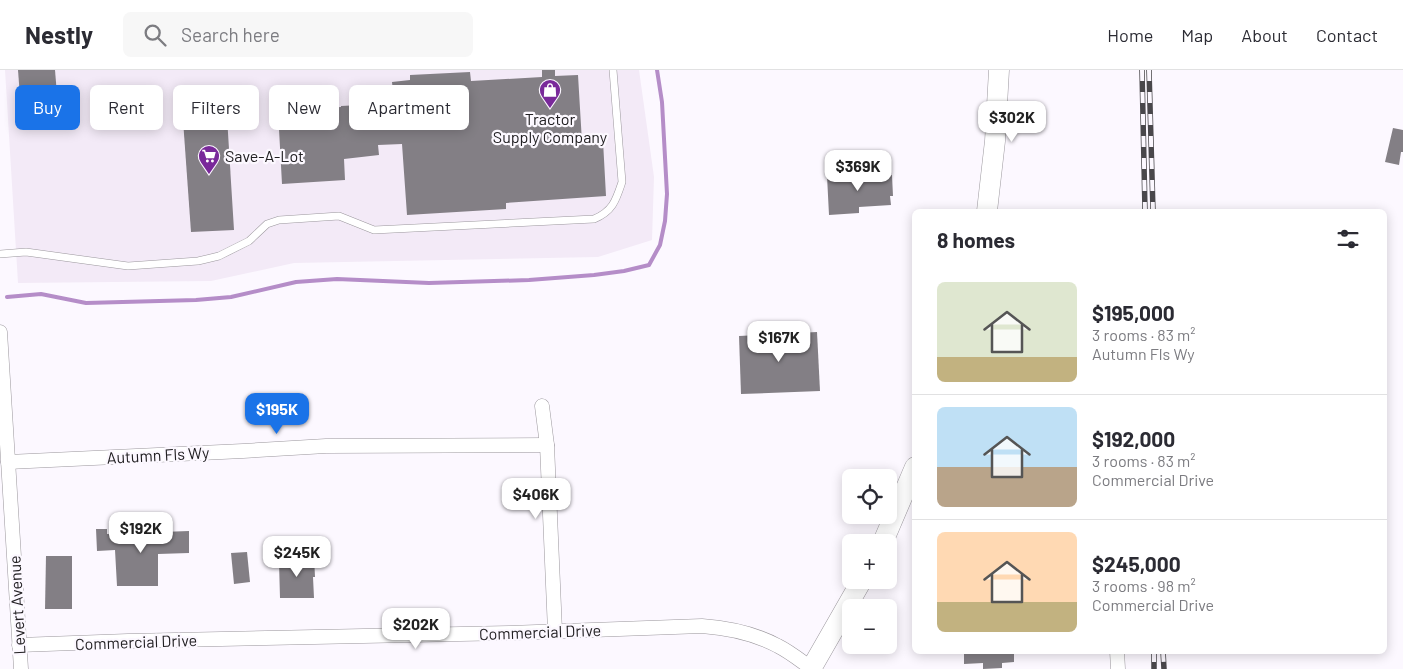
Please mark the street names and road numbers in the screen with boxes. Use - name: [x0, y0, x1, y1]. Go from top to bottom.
- street label: Autumn Fls Wy: [106, 442, 210, 467]
- street label: Levert Avenue: [4, 555, 29, 655]
- street label: Commercial Drive: [479, 620, 601, 643]
- street label: Commercial Drive: [75, 630, 197, 653]

